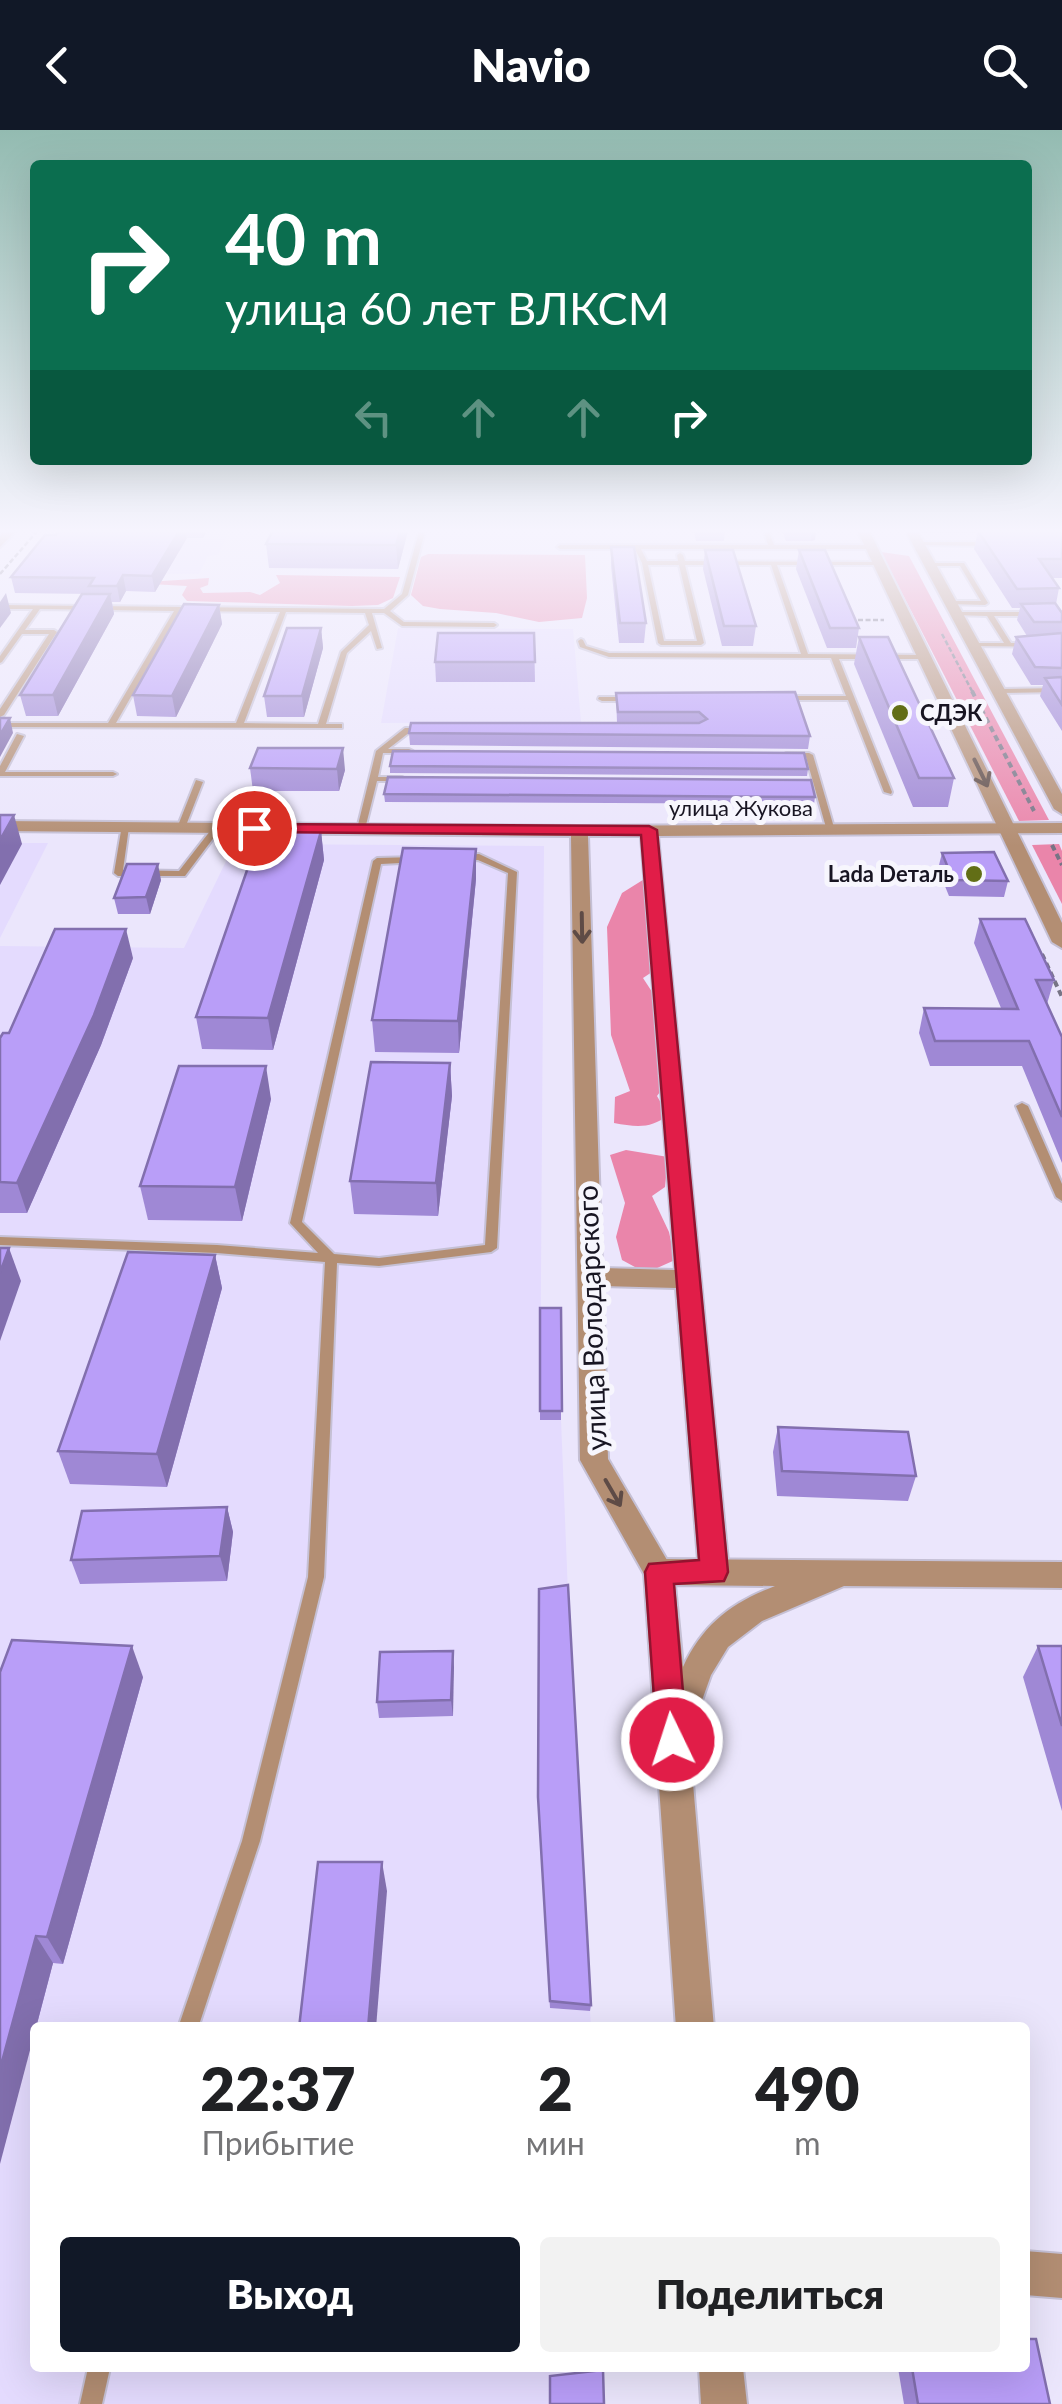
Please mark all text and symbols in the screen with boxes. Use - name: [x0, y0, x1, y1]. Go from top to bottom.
- icon: back: [30, 38, 85, 93]
- text: Navio: [471, 38, 591, 92]
- icon: search: [977, 38, 1032, 93]
- text: 40 m: [225, 196, 382, 280]
- icon: right: [60, 200, 190, 330]
- text: улица 60 лет ВЛКСМ: [225, 281, 669, 335]
- icon: left: [346, 390, 401, 445]
- icon: ahead: [451, 390, 506, 445]
- icon: ahead: [556, 390, 611, 445]
- icon: right: [661, 390, 716, 445]
- place label: СДЭК: [920, 699, 983, 726]
- marker: СДЭК: [889, 702, 911, 724]
- one-way arrow: [973, 757, 992, 787]
- pin: [212, 786, 297, 871]
- street label: улица Жукова: [669, 794, 813, 821]
- icon: arrive: [227, 801, 282, 856]
- place label: Lada Dеталь: [828, 860, 954, 887]
- marker: Lada Dеталь: [963, 863, 985, 885]
- one-way arrow: [572, 912, 591, 944]
- street label: улица Володарского: [569, 1185, 613, 1451]
- one-way arrow: [604, 1478, 624, 1507]
- position arrow: [620, 1688, 724, 1792]
- text: 22:37: [200, 2052, 355, 2124]
- text: 2: [538, 2052, 573, 2124]
- text: 490: [755, 2052, 860, 2124]
- text: Прибытие: [201, 2123, 354, 2162]
- text: мин: [526, 2123, 585, 2162]
- text: m: [794, 2123, 821, 2162]
- button: Выход: [60, 2237, 520, 2352]
- button: Поделиться: [540, 2237, 1000, 2352]

